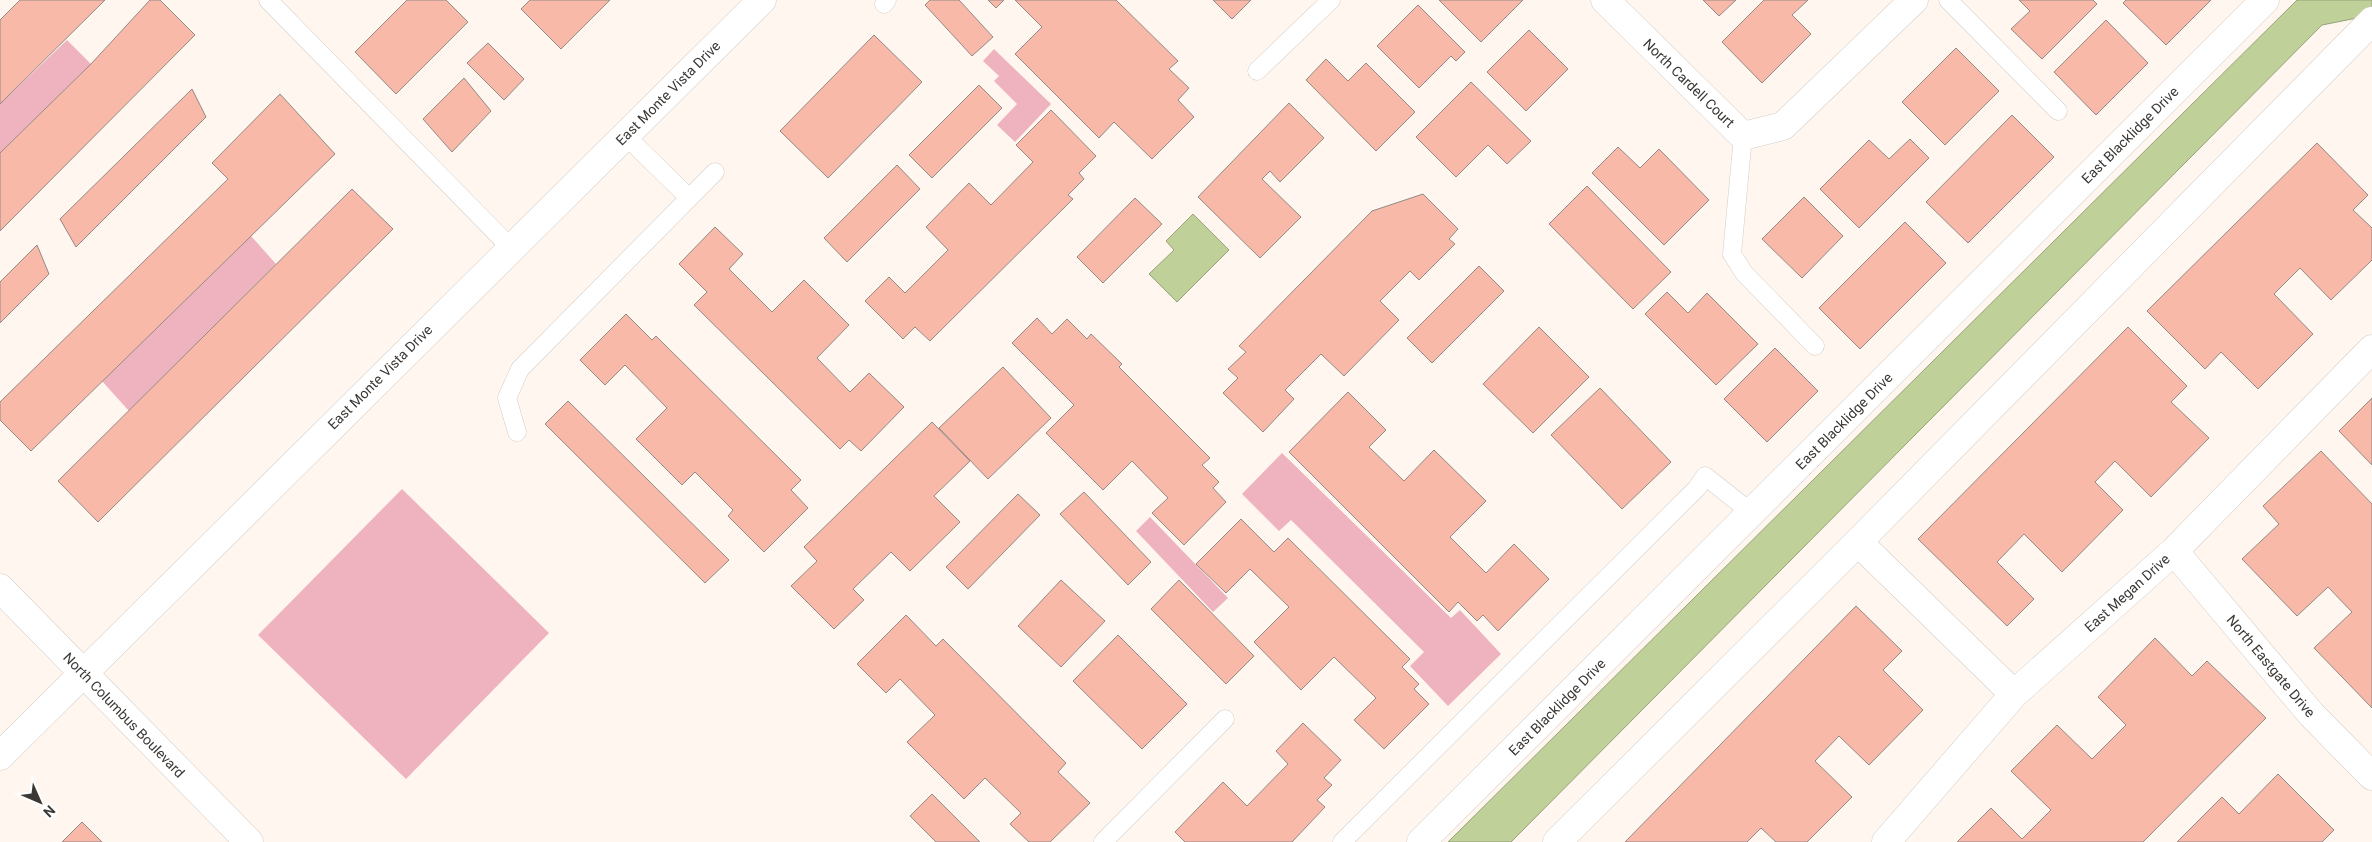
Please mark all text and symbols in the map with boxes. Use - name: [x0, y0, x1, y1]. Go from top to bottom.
- street label: North Cardell Court: [1640, 35, 1738, 131]
- street label: East Monte Vista Drive: [613, 38, 723, 148]
- street label: East Blacklidge Drive: [2078, 83, 2182, 187]
- street label: East Monte Vista Drive: [325, 322, 435, 432]
- street label: East Blacklidge Drive: [1792, 369, 1896, 473]
- street label: East Megan Drive: [2081, 551, 2173, 635]
- street label: North Eastgate Drive: [2224, 612, 2318, 720]
- street label: North Columbus Boulevard: [60, 649, 188, 781]
- street label: East Blacklidge Drive: [1505, 655, 1609, 759]
- north arrow: [15, 777, 65, 827]
- text: N: [40, 802, 58, 820]

